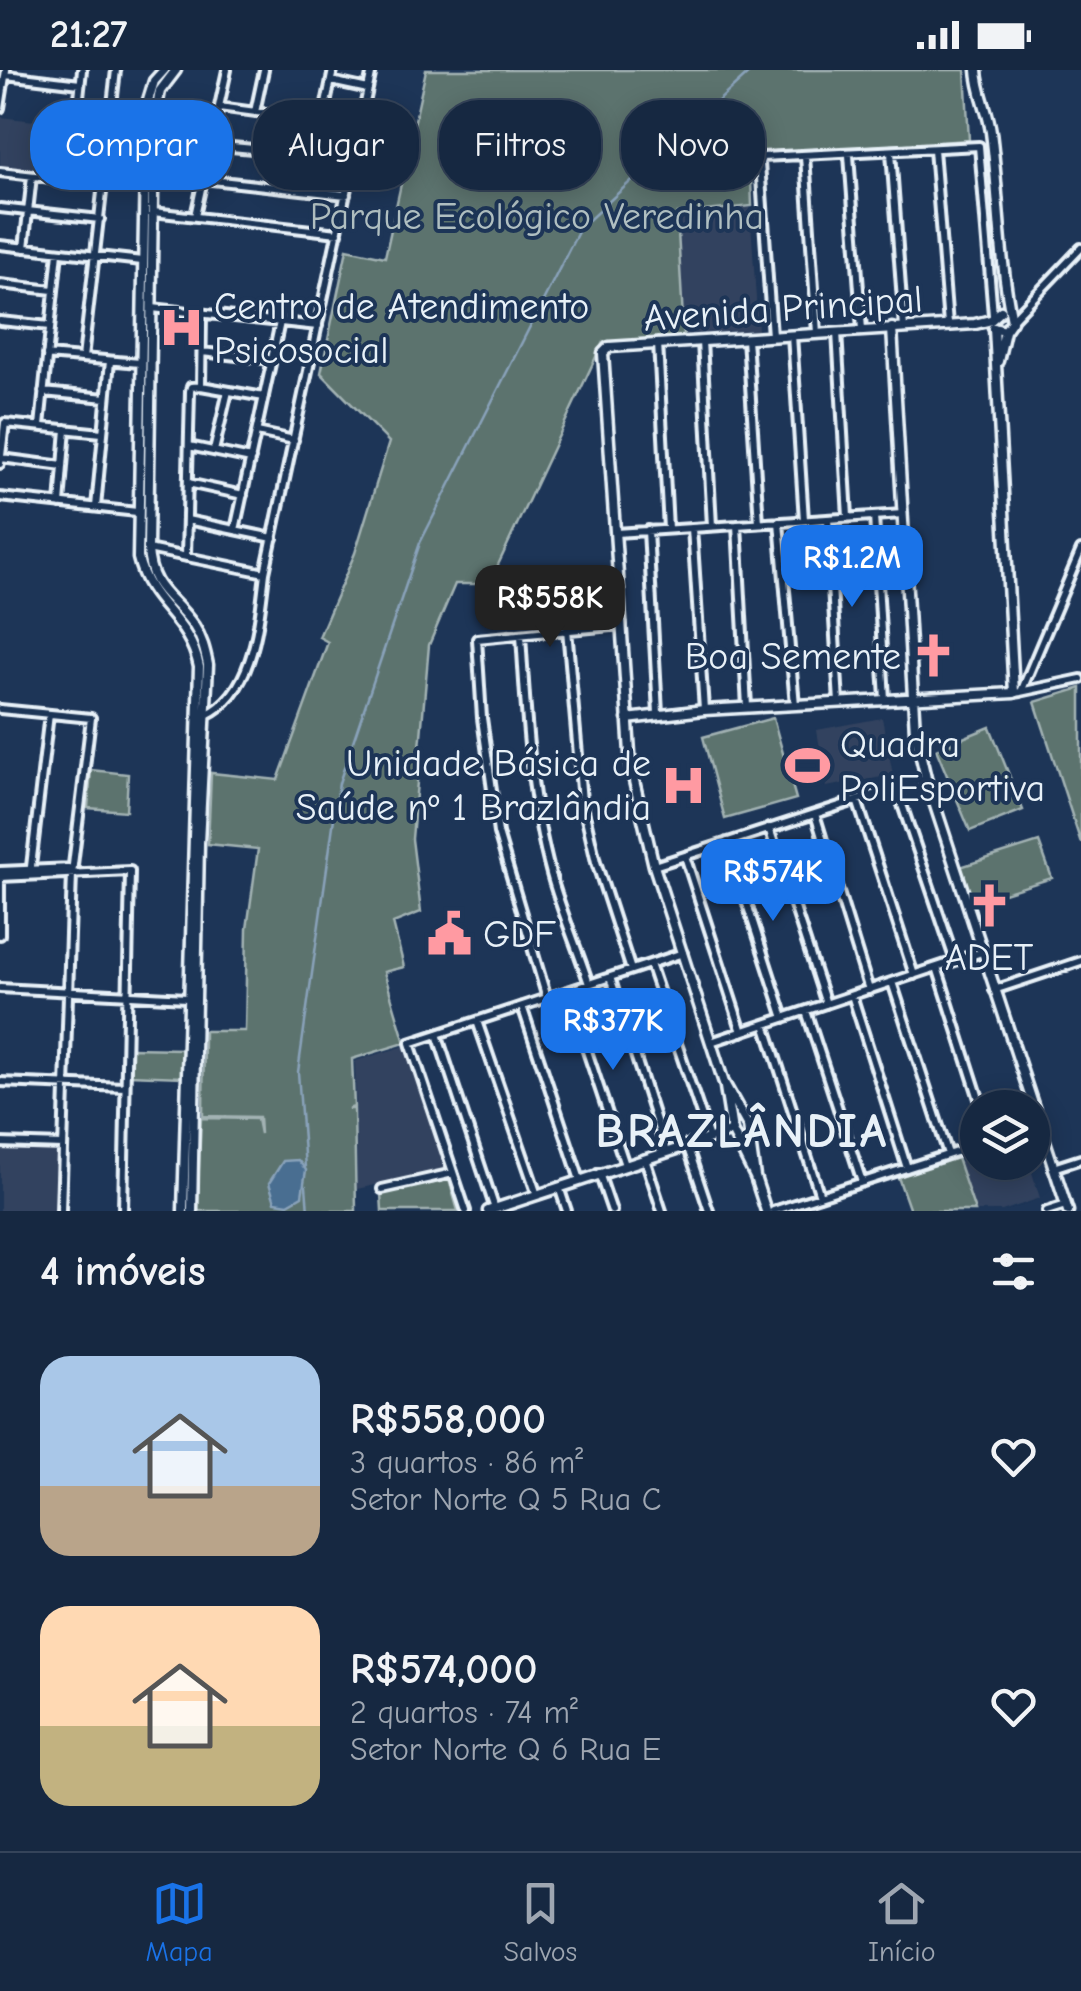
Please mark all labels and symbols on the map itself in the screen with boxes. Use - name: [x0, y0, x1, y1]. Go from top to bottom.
- park label: Parque Ecológico Veredinha: [310, 195, 764, 239]
- street label: Avenida Principal: [642, 277, 924, 341]
- place label: Centro de Atendimento Psicosocial: [214, 285, 589, 373]
- hospital icon: Centro de Atendimento Psicosocial: [157, 304, 205, 352]
- pin: R$1.2M: [771, 525, 933, 610]
- pin: R$558K: [469, 565, 631, 650]
- church icon: Boa Semente: [910, 632, 958, 680]
- place label: Boa Semente: [685, 635, 901, 679]
- place label: Quadra PoliEsportiva: [840, 723, 1045, 811]
- place label: Unidade Básica de Saúde nº 1 Brazlândia: [296, 742, 651, 830]
- sports icon: Quadra PoliEsportiva: [783, 742, 831, 790]
- hospital icon: Unidade Básica de Saúde nº 1 Brazlândia: [660, 761, 708, 809]
- pin: R$574K: [692, 839, 854, 924]
- church icon: ADET: [965, 881, 1013, 929]
- public building icon: GDF: [426, 910, 474, 958]
- place label: GDF: [483, 913, 556, 957]
- place label: ADET: [945, 936, 1034, 980]
- pin: R$377K: [532, 988, 694, 1073]
- district label: BRAZLÂNDIA: [595, 1102, 889, 1159]

